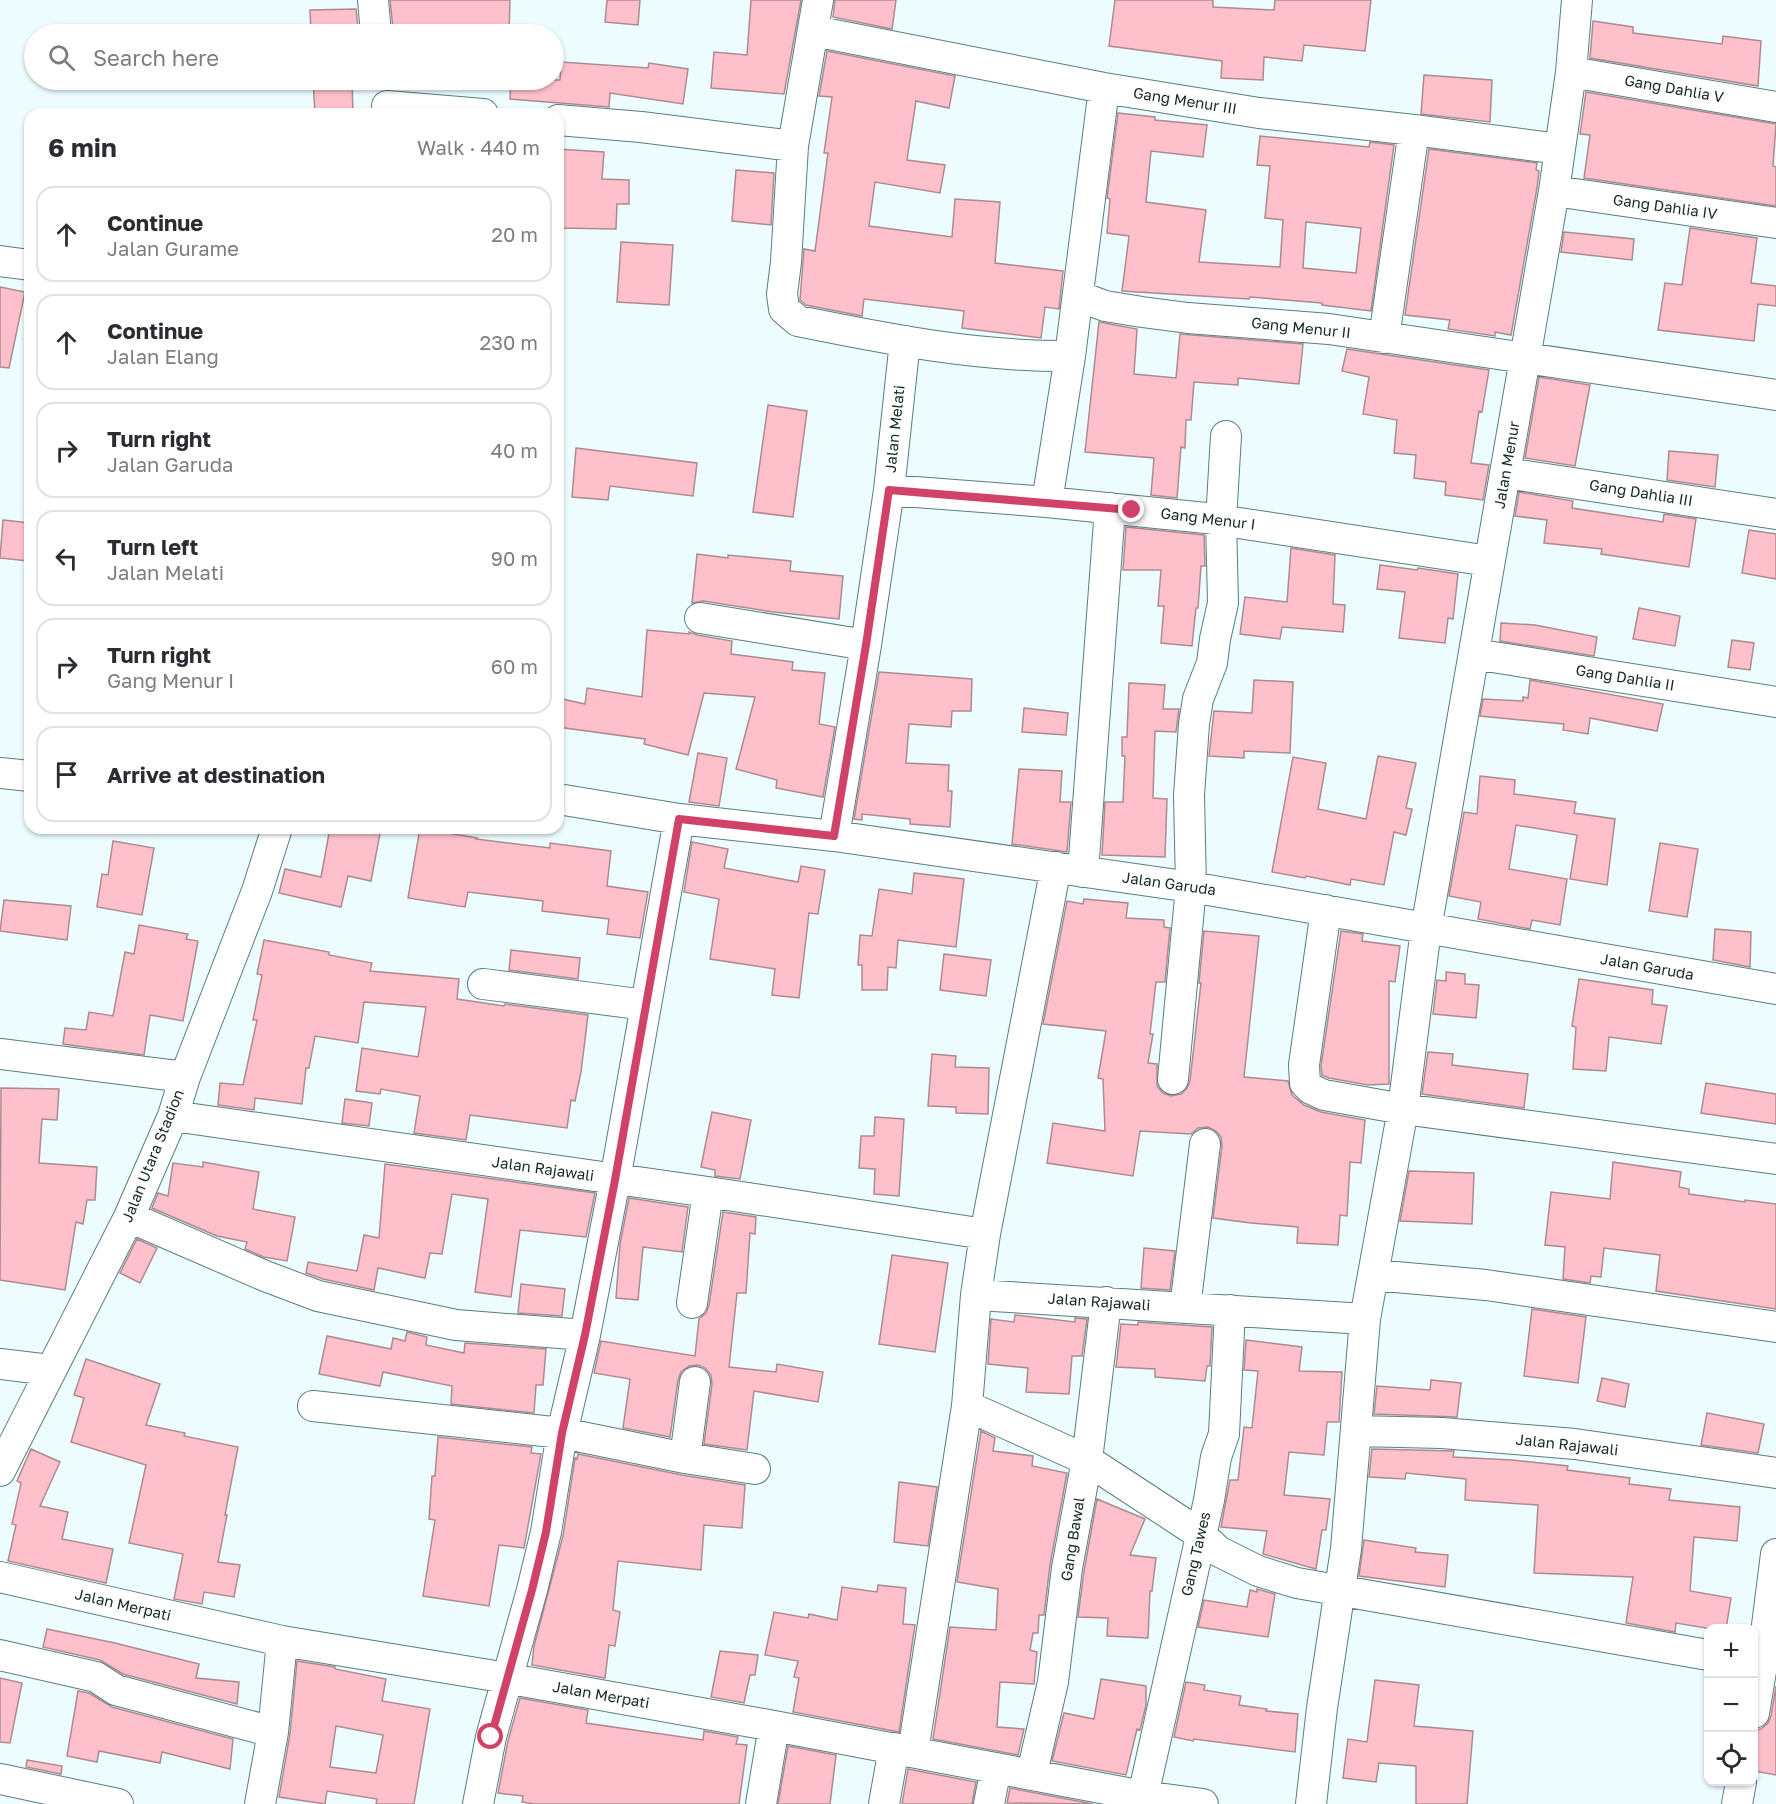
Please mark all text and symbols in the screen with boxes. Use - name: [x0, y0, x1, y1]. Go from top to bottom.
- search box: [24, 24, 564, 90]
- icon: search: [45, 41, 78, 74]
- text: Search here: [93, 44, 219, 71]
- street label: Gang Dahlia V: [1623, 70, 1725, 106]
- street label: Gang Menur III: [1132, 83, 1238, 117]
- text: 6 min: [48, 132, 117, 163]
- text: Walk · 440 m: [417, 135, 540, 159]
- street label: Gang Dahlia IV: [1612, 190, 1719, 222]
- text: Continue: [107, 209, 203, 236]
- icon: ahead: [50, 218, 83, 251]
- text: 20 m: [491, 222, 538, 246]
- text: Jalan Gurame: [107, 236, 239, 260]
- street label: Gang Menur II: [1250, 313, 1352, 341]
- text: Continue: [107, 317, 203, 344]
- icon: ahead: [50, 326, 83, 359]
- text: 230 m: [480, 330, 538, 354]
- text: Jalan Elang: [107, 344, 219, 368]
- street label: Jalan Melati: [880, 384, 908, 473]
- street label: Jalan Menur: [1489, 419, 1523, 510]
- text: Turn right: [107, 425, 211, 452]
- icon: right: [50, 434, 83, 467]
- text: 40 m: [491, 438, 538, 462]
- text: Jalan Garuda: [107, 452, 233, 476]
- street label: Gang Dahlia III: [1588, 475, 1694, 509]
- route end: [1118, 496, 1144, 522]
- street label: Gang Menur I: [1160, 503, 1257, 533]
- text: Turn left: [107, 533, 198, 560]
- icon: left: [50, 542, 83, 575]
- text: 90 m: [491, 546, 538, 570]
- text: Jalan Melati: [107, 560, 224, 584]
- text: Turn right: [107, 641, 211, 668]
- icon: right: [50, 650, 83, 683]
- text: 60 m: [491, 654, 538, 678]
- street label: Gang Dahlia II: [1574, 660, 1676, 694]
- text: Gang Menur I: [107, 668, 234, 692]
- icon: arrive: [50, 758, 83, 791]
- text: Arrive at destination: [107, 761, 325, 788]
- street label: Jalan Garuda: [1121, 868, 1217, 899]
- street label: Jalan Garuda: [1599, 949, 1695, 983]
- street label: Jalan Utara Stadion: [117, 1087, 187, 1225]
- street label: Jalan Rajawali: [491, 1152, 595, 1184]
- street label: Jalan Rajawali: [1047, 1288, 1151, 1314]
- street label: Jalan Rajawali: [1515, 1430, 1619, 1458]
- street label: Gang Bawal: [1056, 1495, 1088, 1582]
- street label: Gang Tawes: [1177, 1510, 1213, 1598]
- street label: Jalan Merpati: [73, 1584, 173, 1624]
- map controls: [1704, 1624, 1758, 1786]
- button: +: [1704, 1624, 1758, 1678]
- street label: Jalan Merpati: [551, 1677, 651, 1711]
- button: −: [1704, 1678, 1758, 1732]
- route start: [477, 1723, 503, 1749]
- button: locate: [1704, 1732, 1758, 1786]

